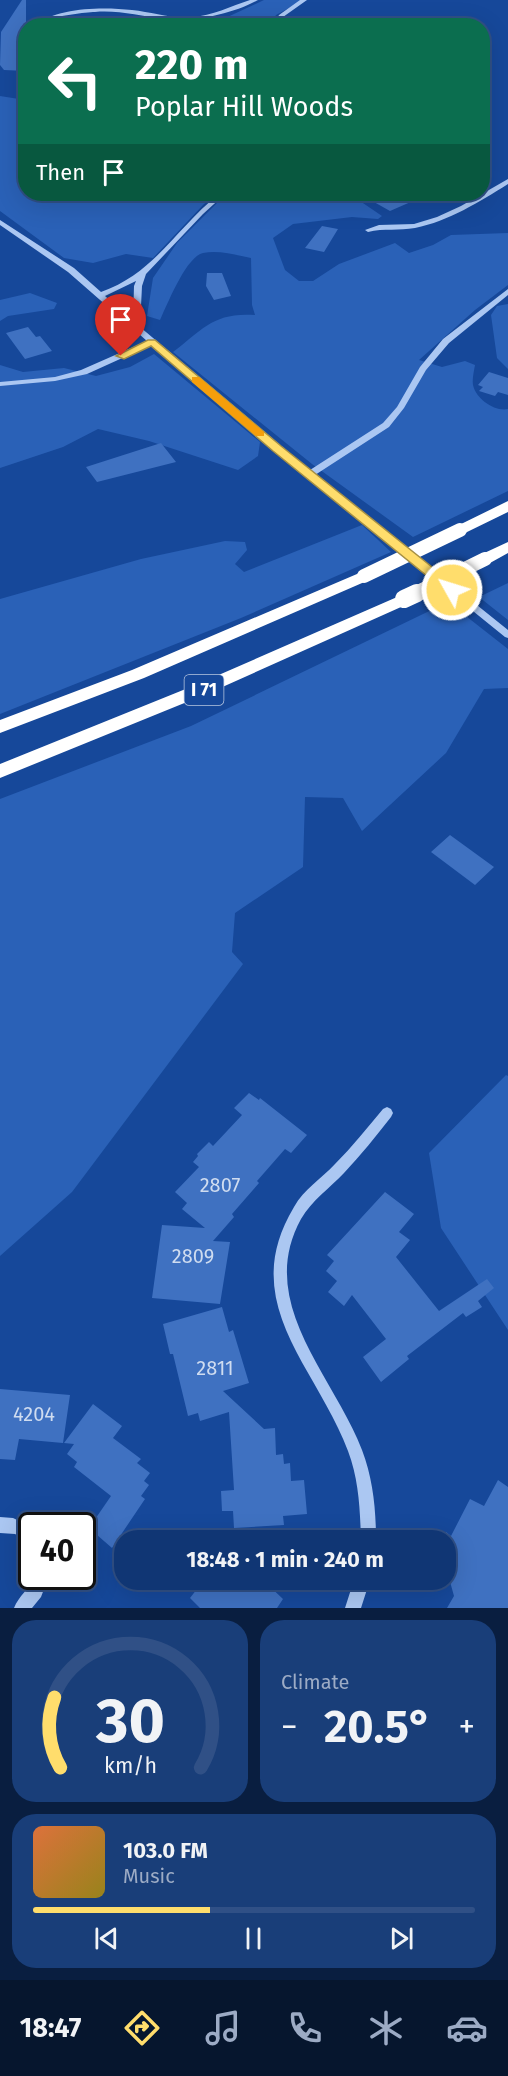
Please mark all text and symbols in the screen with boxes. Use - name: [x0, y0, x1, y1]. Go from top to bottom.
- text: 220 m: [135, 40, 248, 90]
- icon: left: [36, 42, 114, 120]
- text: Poplar Hill Woods: [135, 91, 353, 123]
- icon: arrive: [97, 156, 130, 189]
- text: Then: [36, 159, 85, 186]
- pin: [95, 294, 146, 356]
- icon: arrive: [104, 303, 137, 336]
- position arrow: [420, 558, 484, 622]
- road number: I 71: [184, 675, 224, 705]
- house number: 2807: [200, 1173, 240, 1197]
- house number: 2809: [172, 1244, 214, 1268]
- house number: 2811: [196, 1356, 234, 1380]
- house number: 4204: [13, 1402, 55, 1426]
- speed limit sign: 40: [18, 1512, 96, 1590]
- text: 18:48 · 1 min · 240 m: [186, 1546, 384, 1573]
- text: Climate: [281, 1670, 349, 1694]
- text: 30: [95, 1684, 164, 1759]
- text: 20.5°: [324, 1700, 432, 1754]
- text: −: [281, 1707, 298, 1747]
- text: +: [459, 1707, 475, 1747]
- text: km/h: [103, 1753, 157, 1779]
- text: 103.0 FM: [123, 1837, 208, 1864]
- text: Music: [123, 1864, 175, 1888]
- icon: previous: [90, 1922, 123, 1955]
- icon: pause: [237, 1922, 270, 1955]
- icon: next: [385, 1922, 418, 1955]
- icon: directions: [121, 2007, 163, 2049]
- icon: music: [202, 2007, 244, 2049]
- icon: phone: [284, 2007, 326, 2049]
- icon: climate: [365, 2007, 407, 2049]
- icon: car: [446, 2007, 488, 2049]
- text: 18:47: [20, 2012, 81, 2044]

